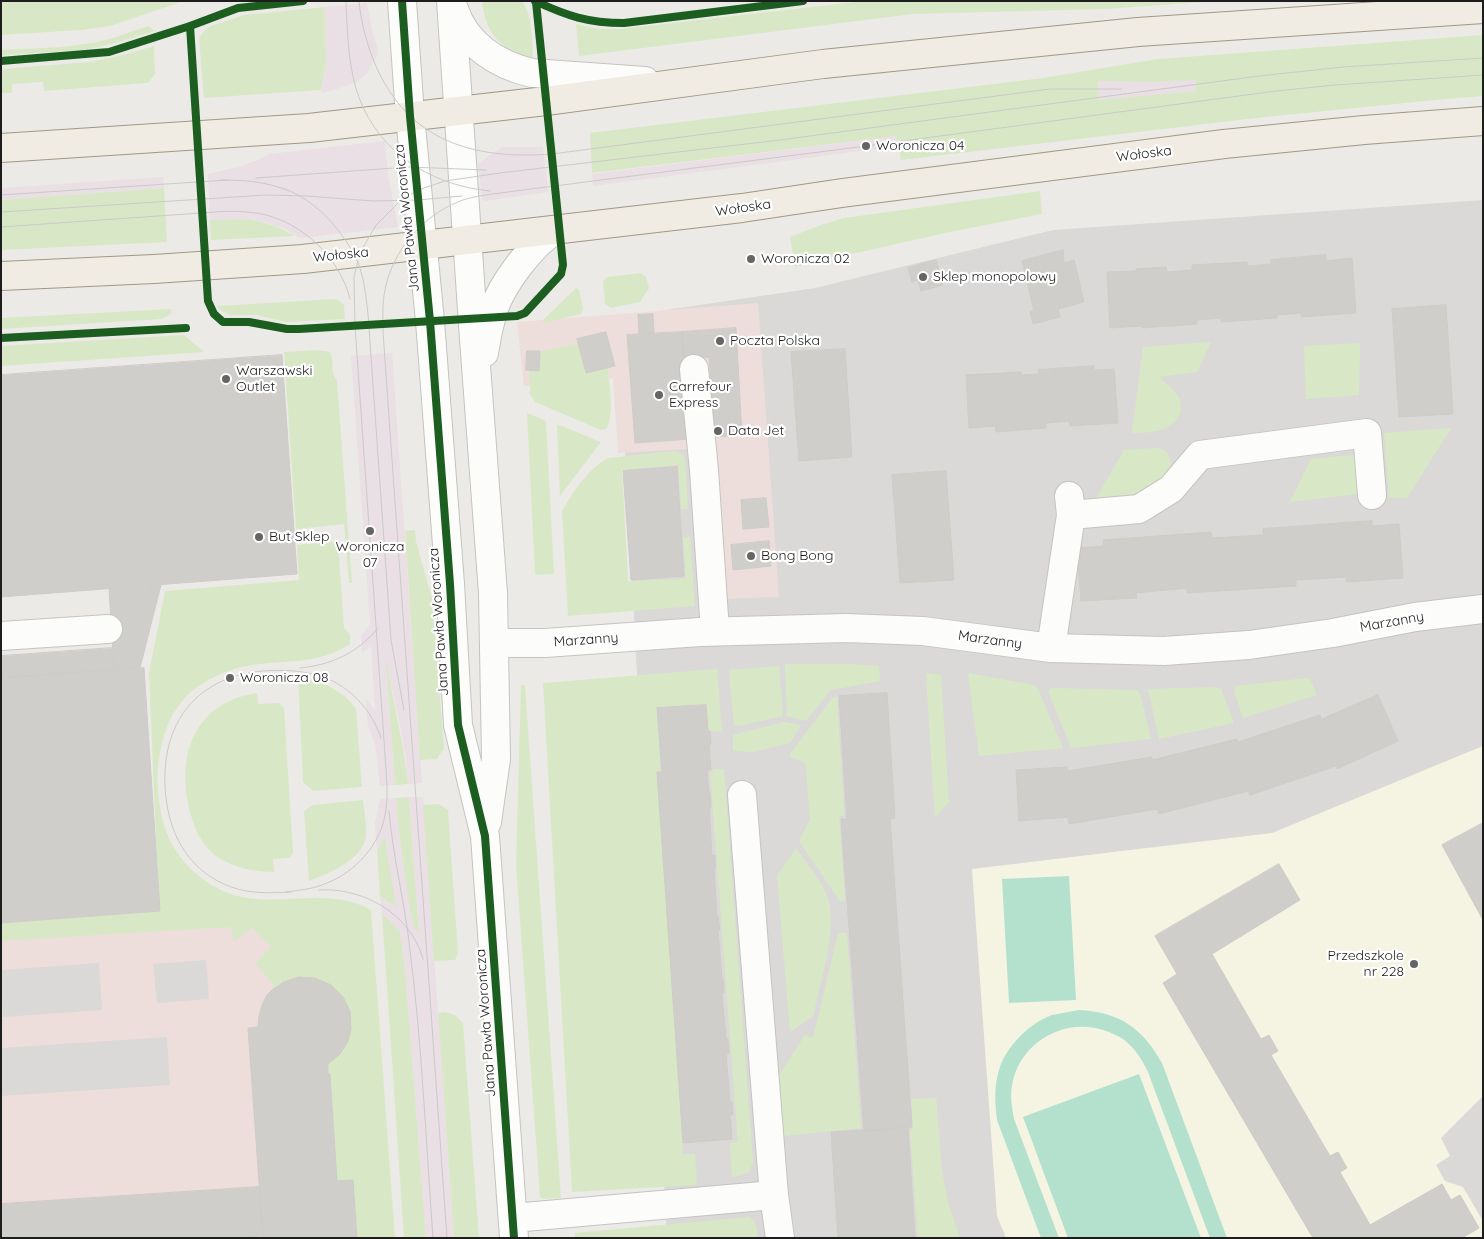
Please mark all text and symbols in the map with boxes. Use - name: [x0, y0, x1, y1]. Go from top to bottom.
- place label: Woronicza 04: [876, 138, 964, 154]
- marker: Woronicza 04: [860, 140, 872, 152]
- street label: Wołoska: [1115, 142, 1173, 166]
- street label: Jana Pawła Woronicza: [391, 143, 423, 293]
- street label: Wołoska: [714, 196, 772, 220]
- street label: Wołoska: [312, 244, 370, 266]
- place label: Woronicza 02: [761, 251, 850, 267]
- marker: Woronicza 02: [745, 253, 757, 265]
- place label: Sklep monopolowy: [933, 269, 1056, 285]
- marker: Sklep monopolowy: [917, 271, 929, 283]
- place label: Poczta Polska: [730, 333, 820, 349]
- marker: Poczta Polska: [714, 335, 726, 347]
- place label: Warszawski Outlet: [236, 363, 312, 396]
- marker: Warszawski Outlet: [220, 373, 232, 385]
- place label: Carrefour Express: [669, 379, 731, 412]
- marker: Carrefour Express: [653, 389, 665, 401]
- place label: Data Jet: [728, 423, 784, 439]
- marker: Data Jet: [712, 425, 724, 437]
- marker: Woronicza 07: [364, 525, 376, 537]
- place label: But Sklep: [269, 529, 329, 545]
- marker: But Sklep: [253, 531, 265, 543]
- place label: Woronicza 07: [336, 539, 404, 572]
- street label: Jana Pawła Woronicza: [425, 547, 453, 697]
- place label: Bong Bong: [761, 548, 834, 564]
- marker: Bong Bong: [745, 550, 757, 562]
- street label: Marzanny: [1359, 608, 1425, 636]
- street label: Marzanny: [957, 627, 1023, 653]
- street label: Marzanny: [553, 629, 619, 651]
- place label: Woronicza 08: [240, 670, 329, 686]
- marker: Woronicza 08: [224, 672, 236, 684]
- street label: Jana Pawła Woronicza: [472, 948, 500, 1098]
- place label: Przedszkole nr 228: [1327, 948, 1404, 980]
- marker: Przedszkole nr 228: [1408, 958, 1420, 970]

